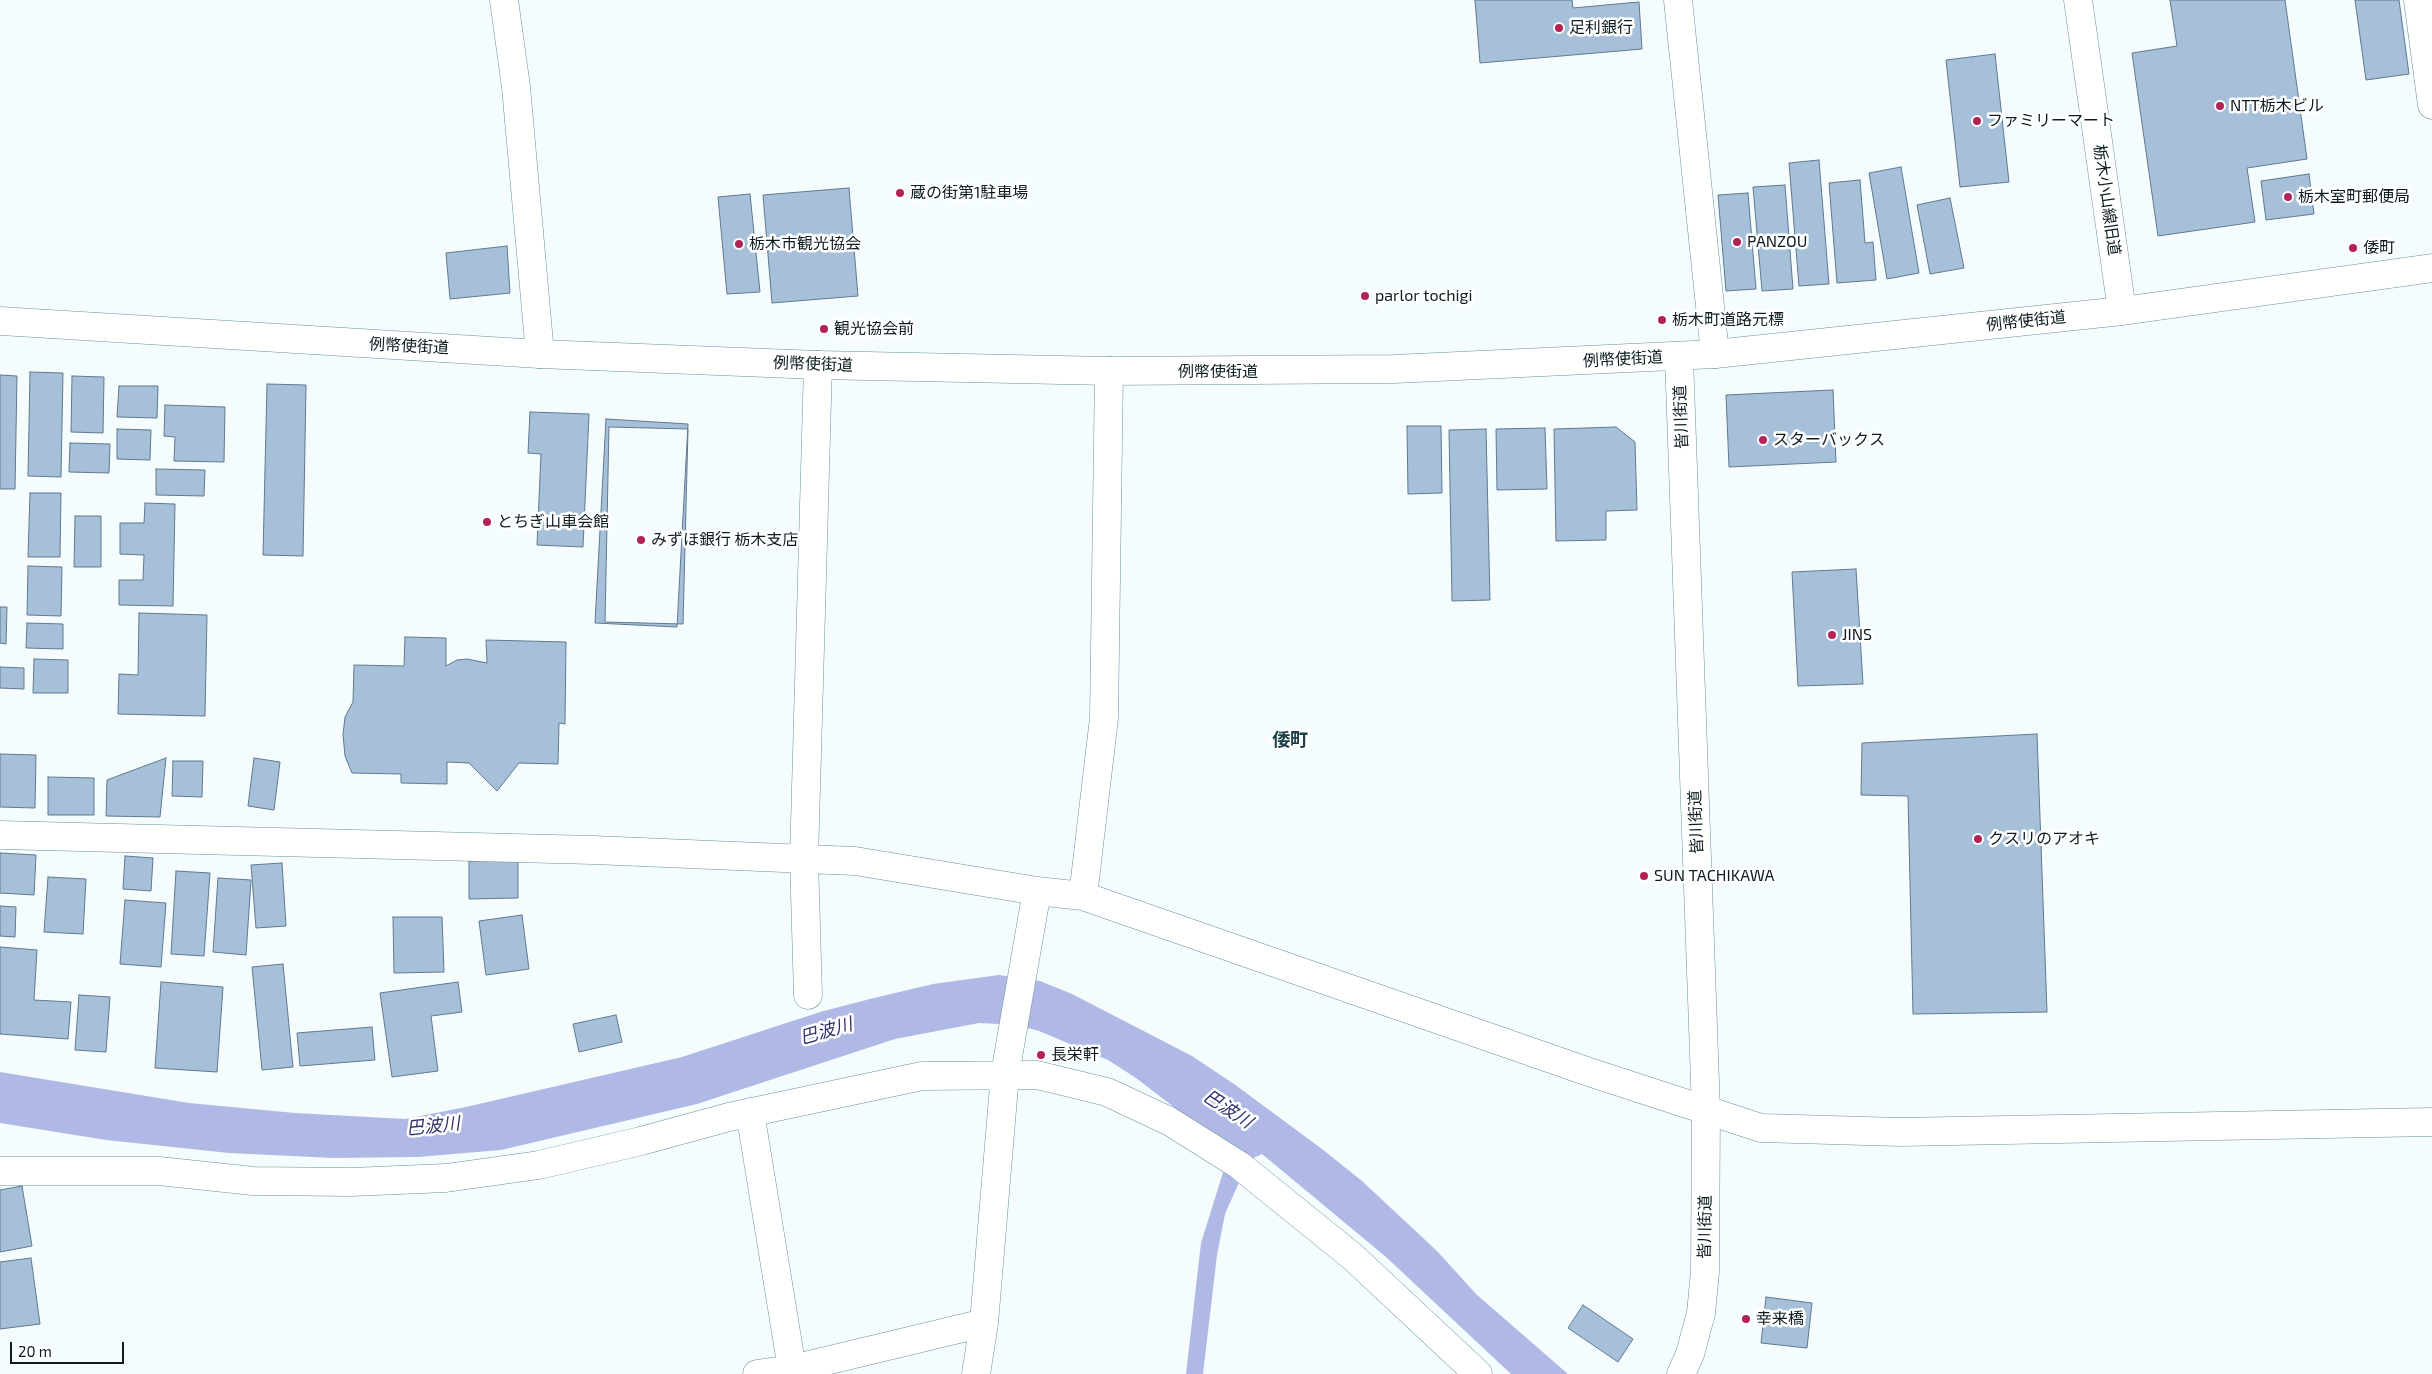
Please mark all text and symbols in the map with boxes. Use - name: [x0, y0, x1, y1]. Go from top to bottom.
- place label: 足利銀行: [1569, 18, 1633, 38]
- marker: 足利銀行: [1553, 22, 1565, 34]
- place label: NTT栃木ビル: [2230, 96, 2324, 116]
- marker: NTT栃木ビル: [2214, 100, 2226, 112]
- place label: ファミリーマート: [1987, 111, 2115, 131]
- marker: ファミリーマート: [1971, 115, 1983, 127]
- street label: 栃木小山線旧道: [2090, 143, 2124, 257]
- place label: 蔵の街第1駐車場: [910, 183, 1028, 203]
- marker: 蔵の街第1駐車場: [894, 187, 906, 199]
- place label: 栃木室町郵便局: [2298, 187, 2410, 207]
- marker: 栃木室町郵便局: [2282, 191, 2294, 203]
- place label: PANZOU: [1747, 232, 1807, 252]
- place label: 栃木市観光協会: [749, 234, 861, 254]
- marker: PANZOU: [1731, 236, 1743, 248]
- marker: 栃木市観光協会: [733, 238, 745, 250]
- place label: 倭町: [2363, 238, 2395, 258]
- marker: 倭町: [2347, 242, 2359, 254]
- place label: parlor tochigi: [1375, 286, 1472, 306]
- marker: parlor tochigi: [1359, 290, 1371, 302]
- street label: 例幣使街道: [1985, 307, 2067, 335]
- place label: 栃木町道路元標: [1672, 310, 1784, 330]
- marker: 栃木町道路元標: [1656, 314, 1668, 326]
- place label: 観光協会前: [834, 319, 914, 339]
- marker: 観光協会前: [818, 323, 830, 335]
- street label: 例幣使街道: [369, 334, 449, 358]
- street label: 例幣使街道: [1583, 347, 1663, 371]
- street label: 例幣使街道: [773, 353, 853, 375]
- street label: 例幣使街道: [1178, 362, 1258, 382]
- street label: 皆川街道: [1670, 385, 1692, 449]
- place label: スターバックス: [1773, 430, 1885, 450]
- marker: スターバックス: [1757, 434, 1769, 446]
- place label: とちぎ山車会館: [497, 512, 609, 532]
- marker: とちぎ山車会館: [481, 516, 493, 528]
- place label: みずほ銀行 栃木支店: [651, 530, 799, 550]
- marker: みずほ銀行 栃木支店: [635, 534, 647, 546]
- place label: JINS: [1842, 625, 1872, 645]
- marker: JINS: [1826, 629, 1838, 641]
- district label: 倭町: [1272, 729, 1308, 751]
- street label: 皆川街道: [1685, 790, 1707, 854]
- place label: クスリのアオキ: [1988, 829, 2100, 849]
- marker: クスリのアオキ: [1972, 833, 1984, 845]
- place label: SUN TACHIKAWA: [1654, 866, 1775, 886]
- marker: SUN TACHIKAWA: [1638, 870, 1650, 882]
- water label: 巴波川: [797, 1013, 855, 1049]
- place label: 長栄軒: [1051, 1045, 1099, 1065]
- marker: 長栄軒: [1035, 1049, 1047, 1061]
- water label: 巴波川: [1199, 1085, 1257, 1133]
- water label: 巴波川: [405, 1112, 461, 1140]
- street label: 皆川街道: [1695, 1195, 1715, 1259]
- place label: 幸来橋: [1756, 1309, 1804, 1329]
- marker: 幸来橋: [1740, 1313, 1752, 1325]
- scale bar: [12, 1332, 126, 1364]
- text: 20 m: [18, 1342, 52, 1360]

